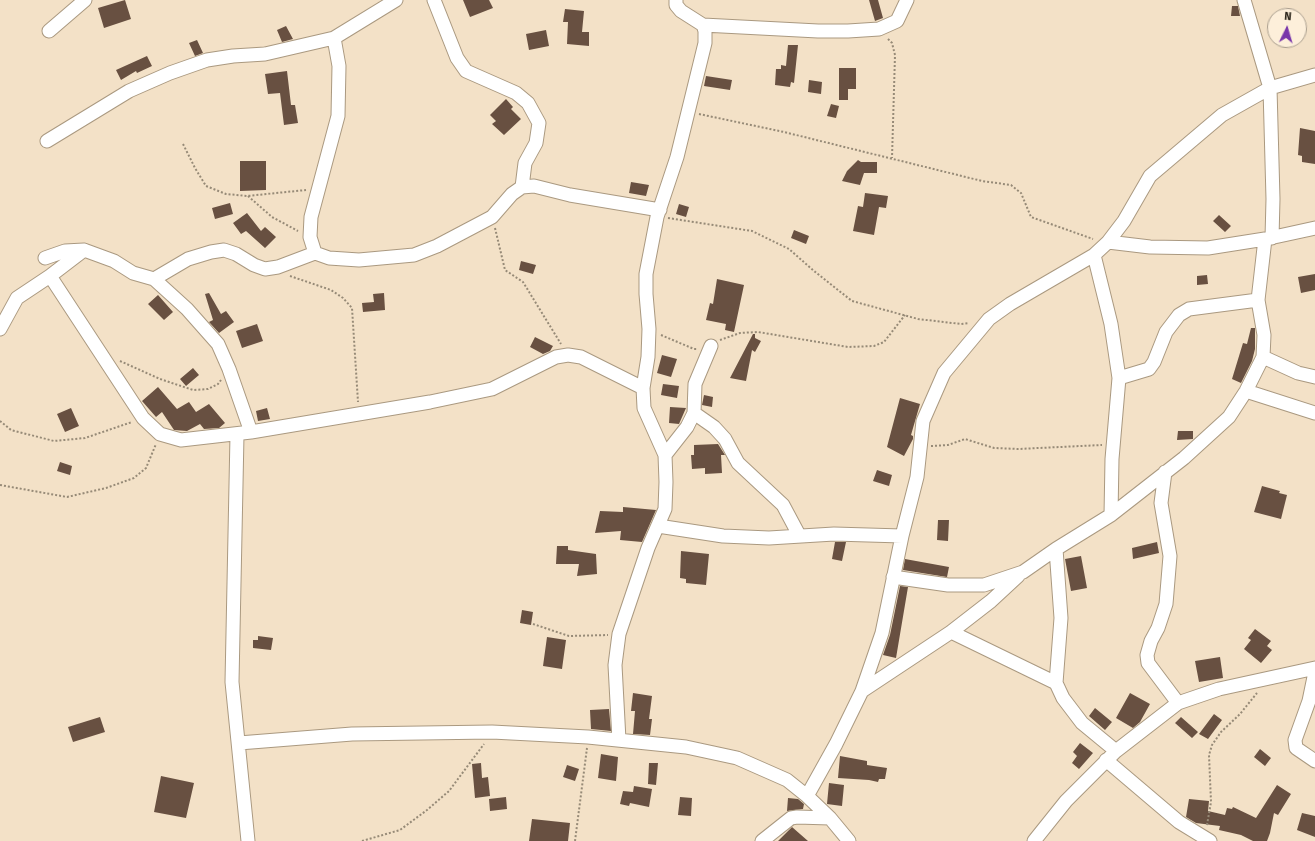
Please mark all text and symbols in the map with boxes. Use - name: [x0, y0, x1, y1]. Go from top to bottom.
- north arrow: [1267, 8, 1307, 48]
- text: N: [1284, 10, 1292, 23]

